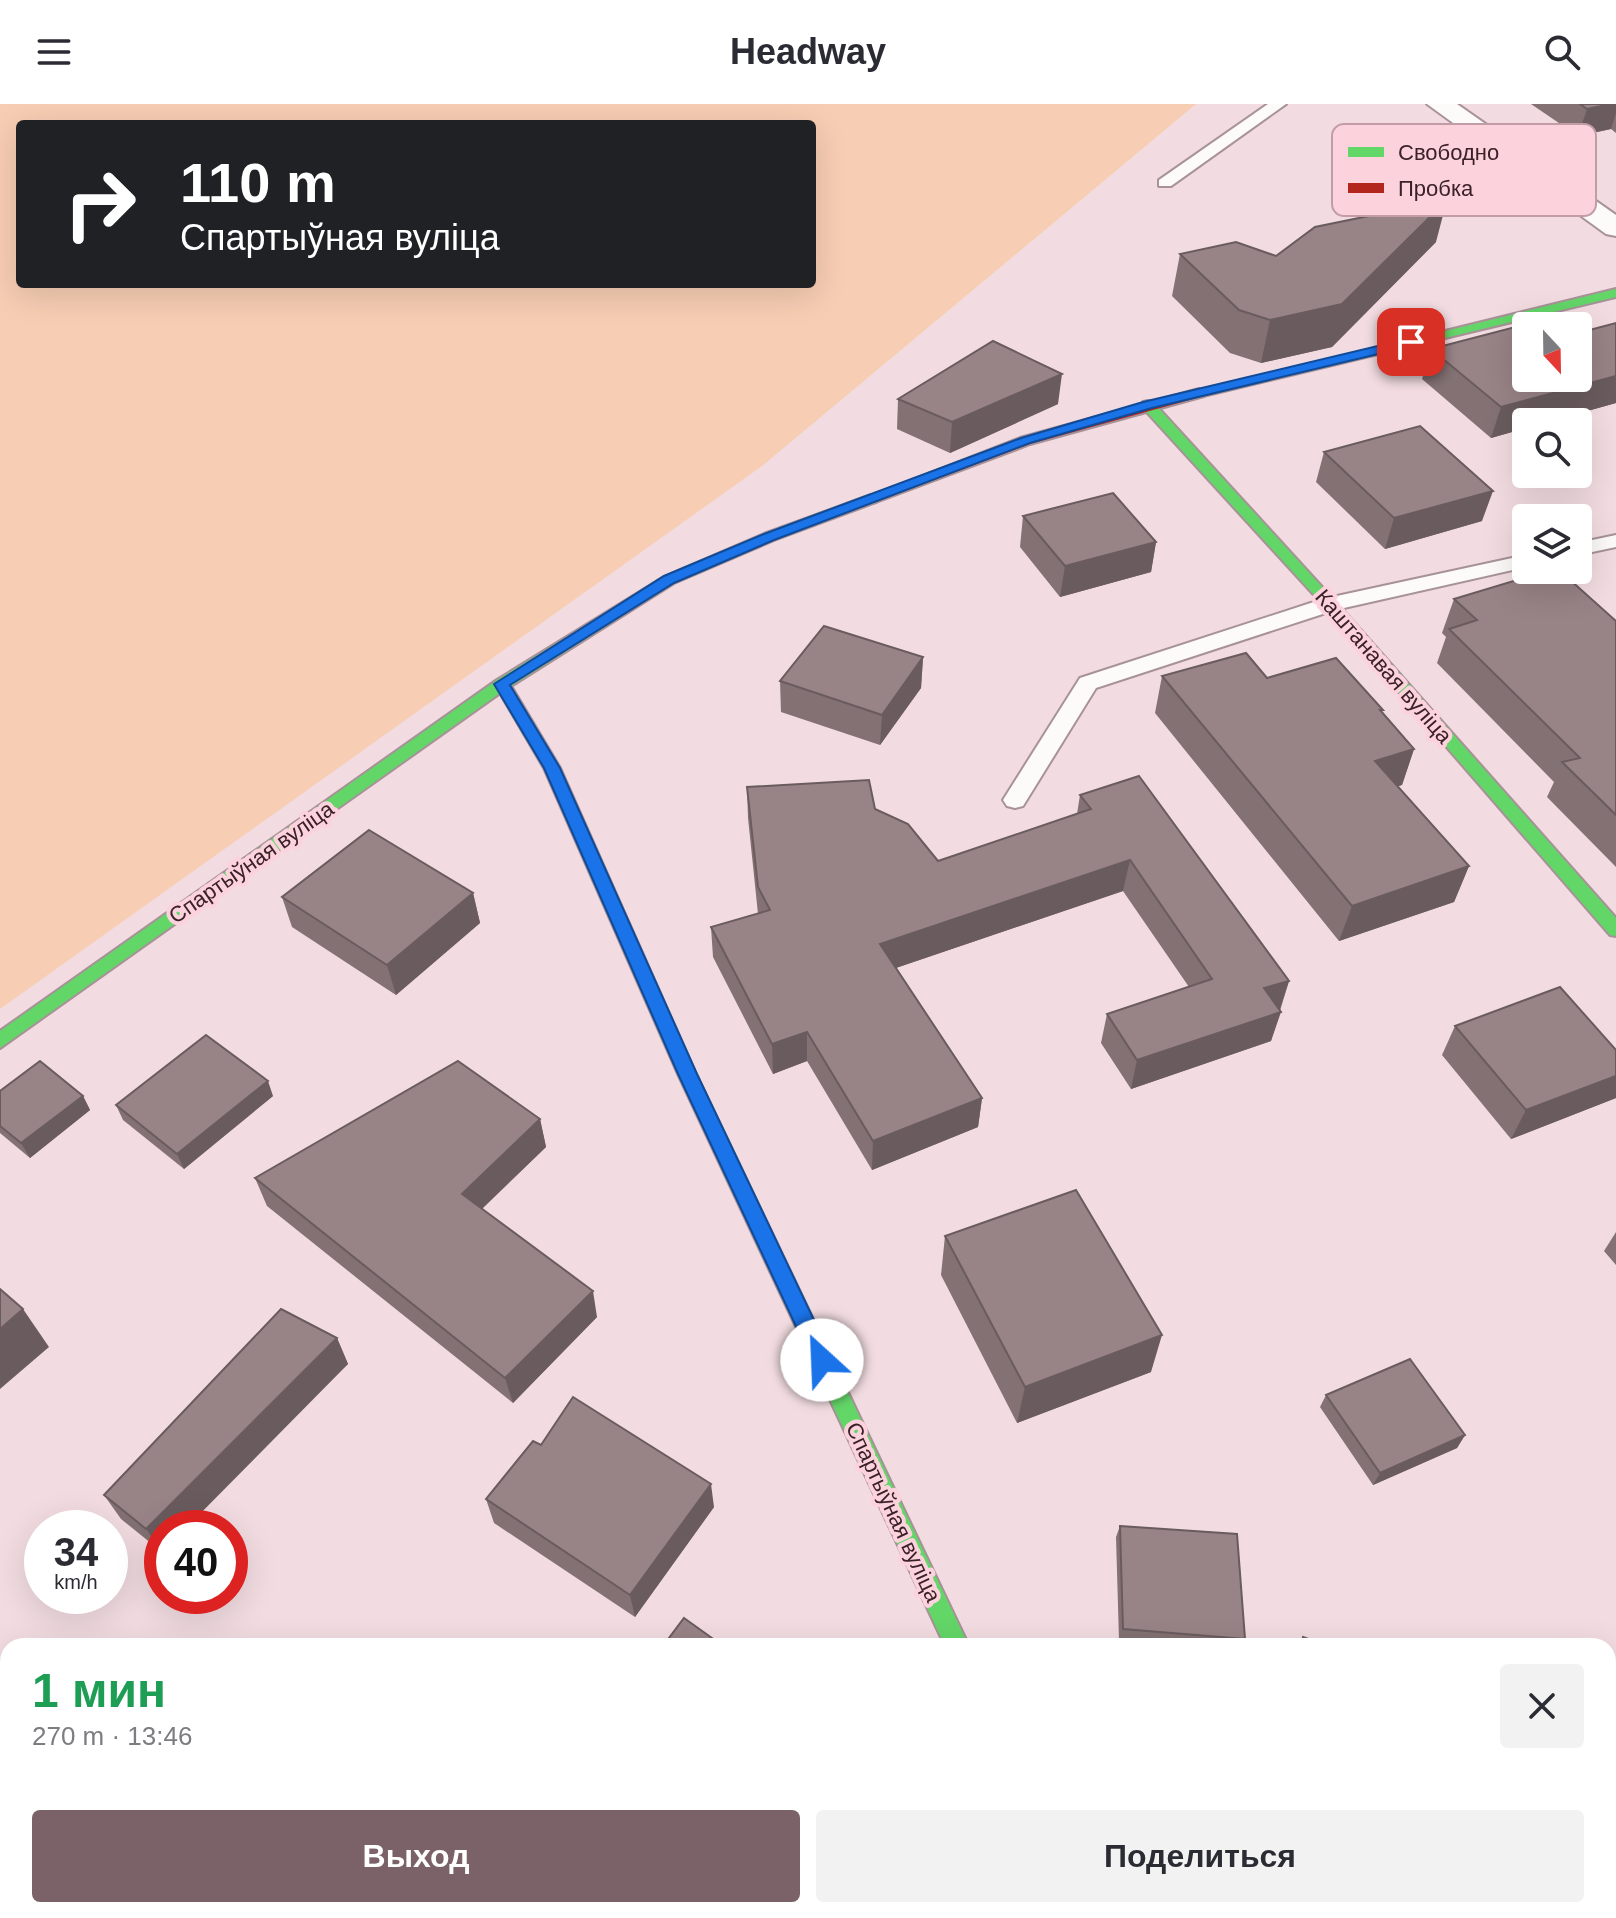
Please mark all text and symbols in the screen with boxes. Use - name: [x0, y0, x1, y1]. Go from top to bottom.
- icon: menu: [32, 30, 76, 74]
- icon: search: [1540, 30, 1584, 74]
- text: Headway: [730, 31, 886, 72]
- legend: [1332, 124, 1596, 216]
- text: Свободно: [1398, 140, 1499, 165]
- text: 110 m: [180, 151, 336, 214]
- icon: right: [48, 152, 152, 256]
- text: Пробка: [1398, 176, 1474, 201]
- text: Спартыўная вуліца: [180, 217, 500, 258]
- pin: [1377, 308, 1445, 376]
- north arrow: [1512, 312, 1592, 392]
- map controls: [1512, 312, 1592, 584]
- icon: arrive: [1389, 320, 1433, 364]
- button: search: [1512, 408, 1592, 488]
- button: layers: [1512, 504, 1592, 584]
- street label: Каштанавая вуліца: [1310, 584, 1458, 749]
- street label: Спартыўная вуліца: [164, 796, 339, 929]
- position arrow: [780, 1318, 864, 1402]
- street label: Спартыўная вуліца: [841, 1418, 946, 1607]
- speed limit sign: 40: [144, 1510, 248, 1614]
- text: 34: [54, 1530, 98, 1574]
- text: km/h: [54, 1571, 98, 1593]
- text: 1 мин: [32, 1664, 166, 1717]
- button: close: [1500, 1664, 1584, 1748]
- text: 270 m · 13:46: [32, 1721, 192, 1751]
- button: Выход: [32, 1810, 800, 1902]
- button: Поделиться: [816, 1810, 1584, 1902]

